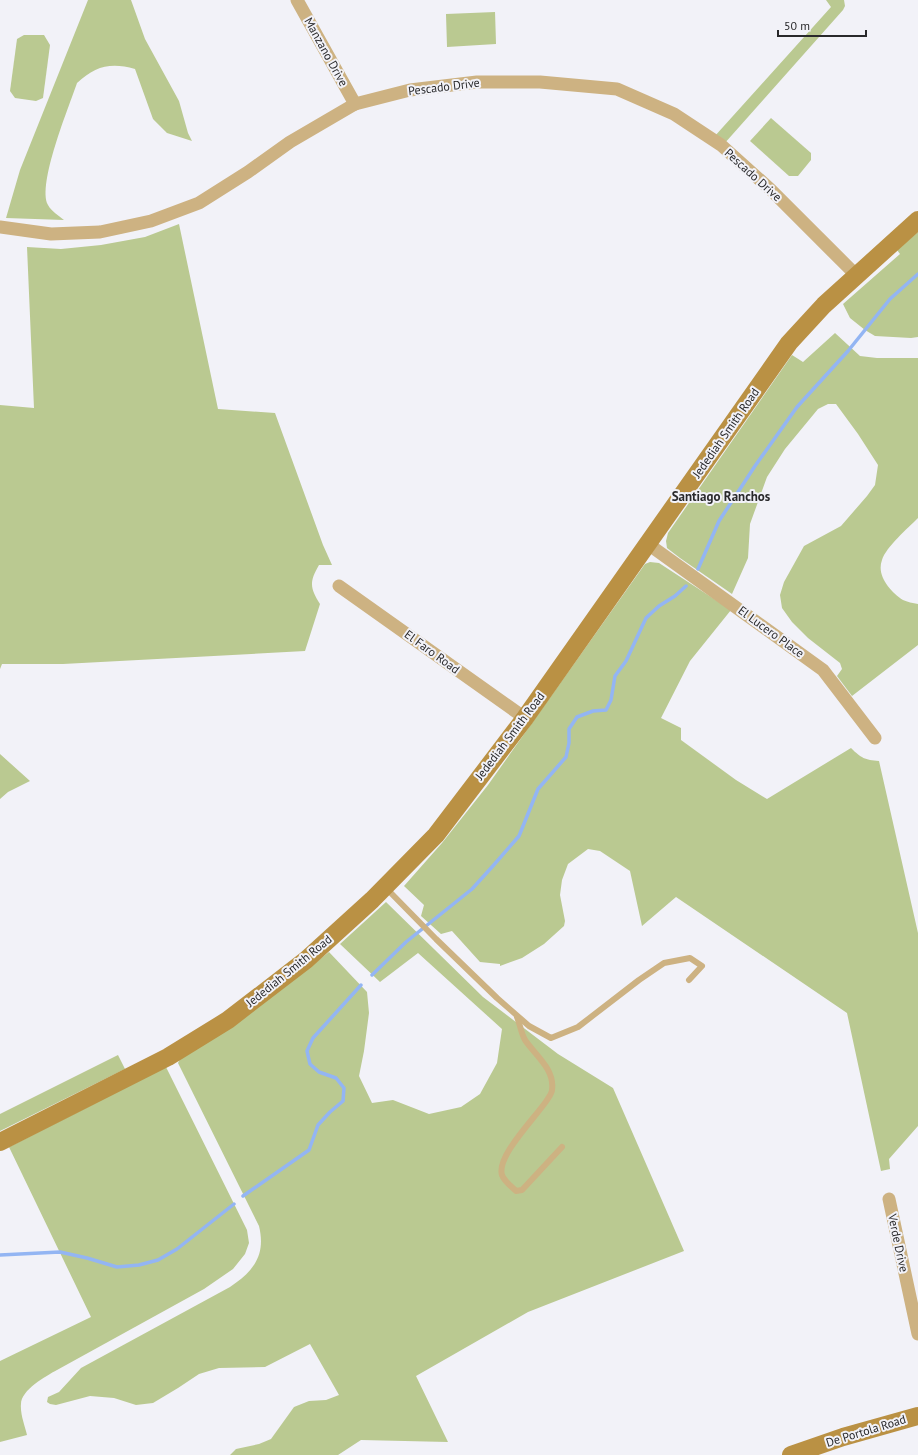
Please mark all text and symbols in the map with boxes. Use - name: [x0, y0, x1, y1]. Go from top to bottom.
- scale bar: [778, 12, 866, 38]
- street label: Manzano Drive: [301, 15, 352, 89]
- text: 50 m: [784, 18, 810, 33]
- street label: Pescado Drive: [407, 75, 480, 98]
- street label: Pescado Drive: [722, 145, 785, 204]
- street label: Jedediah Smith Road: [688, 385, 762, 481]
- district label: Santiago Ranchos: [672, 488, 771, 505]
- street label: El Lucero Place: [735, 603, 807, 661]
- street label: El Faro Road: [402, 627, 463, 677]
- street label: Jedediah Smith Road: [471, 689, 548, 783]
- street label: Jedediah Smith Road: [242, 931, 335, 1010]
- street label: Verde Drive: [885, 1212, 912, 1273]
- street label: De Portola Road: [824, 1411, 908, 1450]

